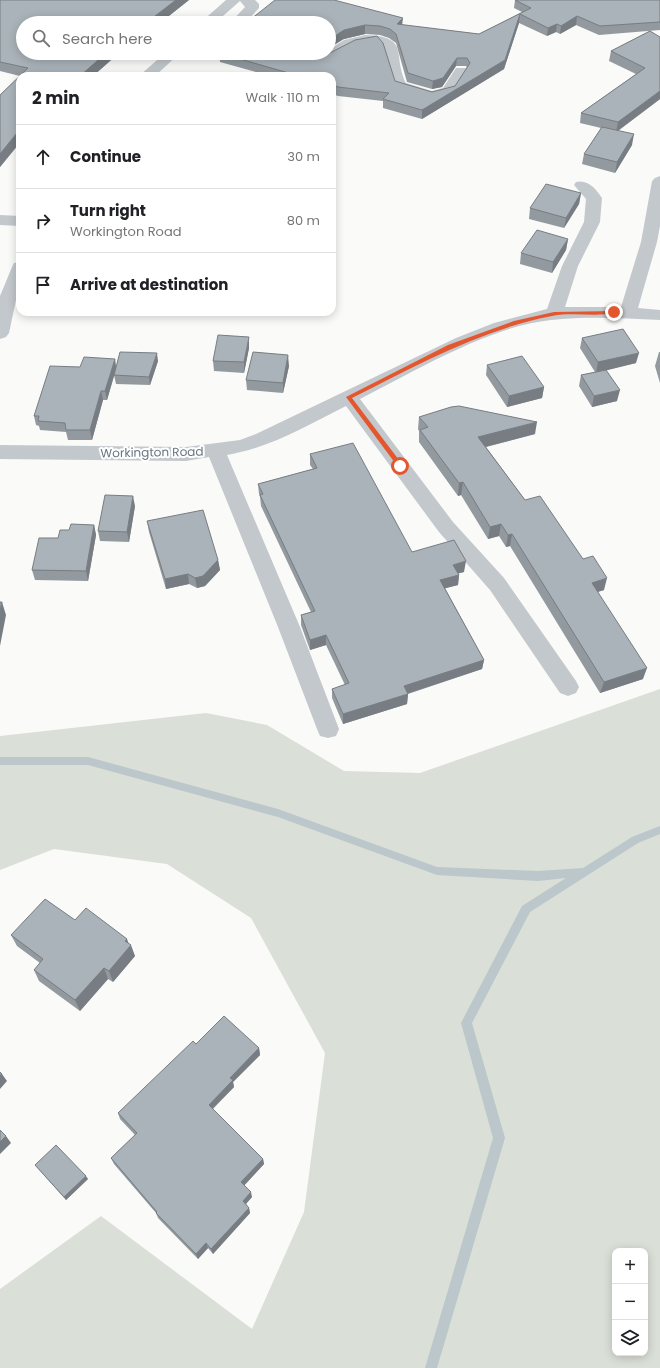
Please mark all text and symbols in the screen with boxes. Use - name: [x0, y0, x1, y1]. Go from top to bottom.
- search box: [16, 16, 336, 60]
- icon: search: [30, 27, 52, 49]
- text: Search here: [62, 28, 152, 49]
- text: 2 min: [32, 86, 80, 110]
- text: Walk · 110 m: [246, 88, 320, 107]
- icon: ahead: [32, 146, 54, 168]
- text: Continue: [70, 146, 141, 167]
- text: 30 m: [287, 147, 320, 166]
- text: Turn right: [70, 200, 146, 221]
- icon: right: [32, 210, 54, 232]
- text: 80 m: [287, 211, 320, 230]
- text: Workington Road: [70, 222, 182, 241]
- icon: arrive: [32, 274, 54, 296]
- text: Arrive at destination: [70, 274, 228, 295]
- route end: [605, 303, 623, 321]
- street label: Workington Road: [100, 443, 204, 461]
- route start: [391, 457, 409, 475]
- map controls: [612, 1248, 648, 1356]
- button: +: [612, 1248, 648, 1284]
- button: −: [612, 1284, 648, 1320]
- button: layers: [612, 1320, 648, 1356]

